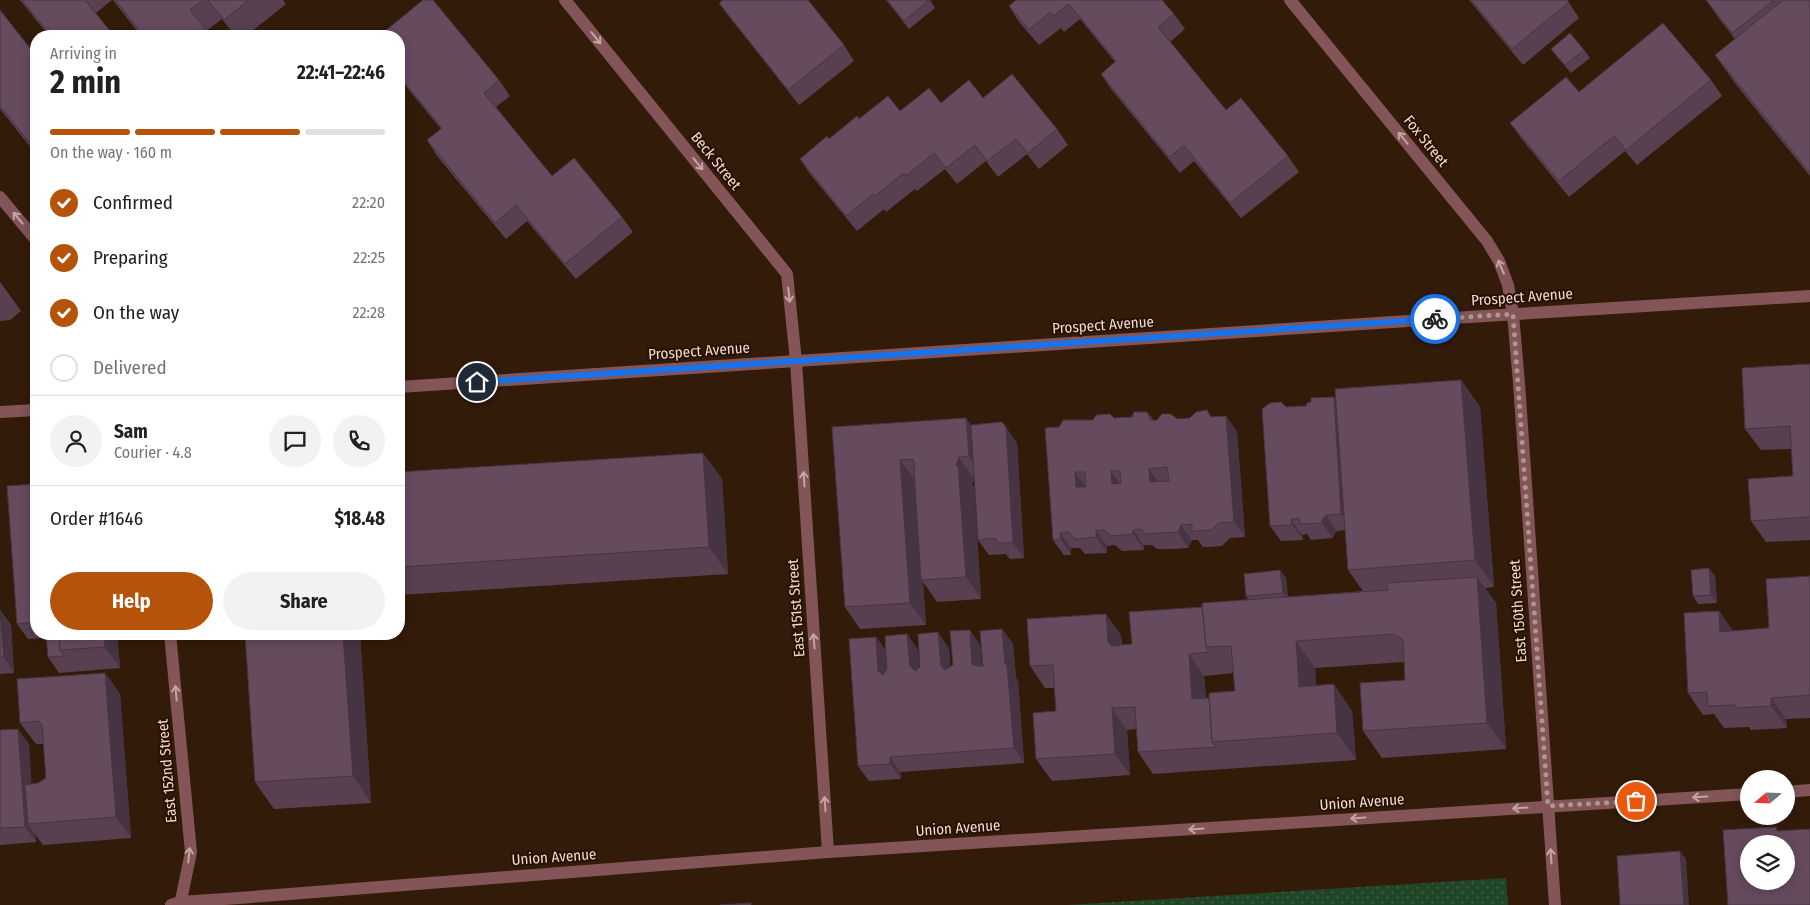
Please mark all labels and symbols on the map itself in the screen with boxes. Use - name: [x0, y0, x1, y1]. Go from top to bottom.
- one-way arrow: [590, 31, 601, 44]
- street label: Fox Street: [1400, 112, 1452, 170]
- street label: Beck Street: [687, 128, 745, 194]
- one-way arrow: [1398, 132, 1409, 145]
- one-way arrow: [693, 157, 704, 170]
- one-way arrow: [13, 212, 24, 225]
- one-way arrow: [1496, 260, 1506, 275]
- street label: Prospect Avenue: [1471, 284, 1573, 310]
- one-way arrow: [785, 287, 794, 303]
- courier: [1410, 294, 1460, 344]
- street label: Prospect Avenue: [1052, 312, 1154, 338]
- street label: Prospect Avenue: [648, 338, 750, 364]
- pin: [456, 361, 498, 403]
- one-way arrow: [799, 472, 808, 488]
- street label: East 151st Street: [784, 558, 808, 658]
- street label: East 150th Street: [1505, 559, 1531, 663]
- one-way arrow: [810, 634, 819, 650]
- one-way arrow: [171, 685, 181, 701]
- street label: East 152nd Street: [153, 718, 181, 824]
- north arrow: [1740, 770, 1795, 825]
- pin: [1615, 780, 1657, 822]
- street label: Union Avenue: [1319, 790, 1405, 814]
- one-way arrow: [1692, 792, 1708, 801]
- one-way arrow: [820, 796, 829, 812]
- one-way arrow: [1513, 803, 1529, 812]
- one-way arrow: [1351, 814, 1367, 823]
- street label: Union Avenue: [915, 816, 1001, 840]
- one-way arrow: [1188, 824, 1204, 833]
- street label: Union Avenue: [511, 845, 597, 869]
- one-way arrow: [184, 847, 194, 863]
- one-way arrow: [1547, 849, 1556, 865]

